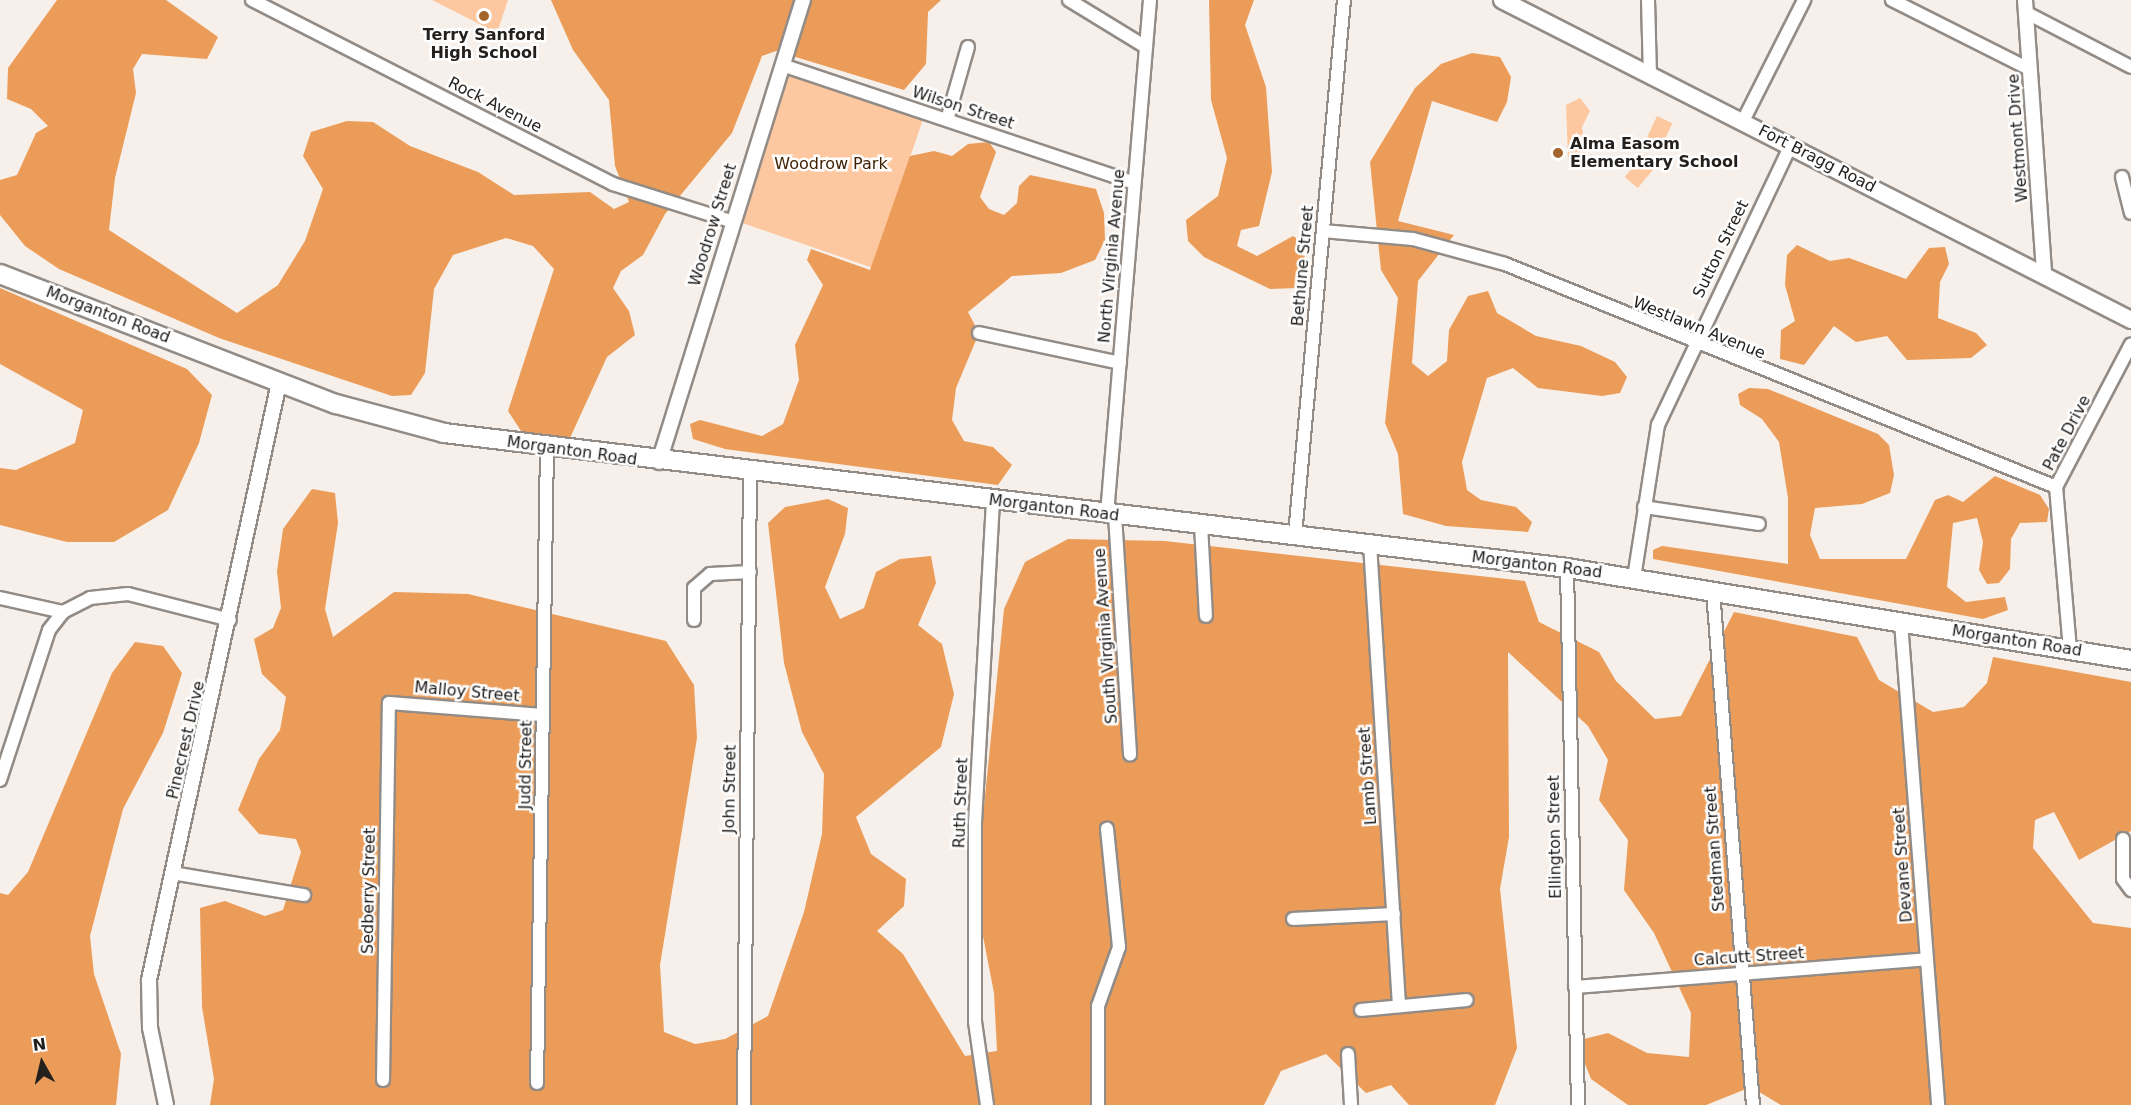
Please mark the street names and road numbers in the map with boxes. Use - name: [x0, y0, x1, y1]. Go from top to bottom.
- street label: Rock Avenue: [445, 73, 545, 137]
- street label: Westmont Drive: [2004, 73, 2032, 203]
- street label: Wilson Street: [909, 82, 1017, 134]
- street label: Fort Bragg Road: [1755, 121, 1879, 197]
- street label: Woodrow Street: [685, 161, 741, 289]
- street label: North Virginia Avenue: [1095, 168, 1129, 344]
- street label: Sutton Street: [1689, 197, 1753, 301]
- street label: Bethune Street: [1288, 205, 1318, 327]
- street label: Morganton Road: [43, 282, 173, 348]
- street label: Westlawn Avenue: [1630, 293, 1768, 363]
- street label: Pate Drive: [2039, 392, 2095, 474]
- street label: Morganton Road: [506, 432, 638, 470]
- street label: Morganton Road: [988, 490, 1120, 526]
- street label: South Virginia Avenue: [1090, 547, 1122, 725]
- street label: Morganton Road: [1471, 547, 1603, 583]
- street label: Morganton Road: [1951, 621, 2083, 661]
- street label: Malloy Street: [414, 678, 520, 706]
- street label: Pinecrest Drive: [163, 679, 209, 801]
- street label: Judd Street: [516, 720, 536, 810]
- street label: Lamb Street: [1355, 726, 1381, 826]
- street label: John Street: [720, 745, 740, 833]
- street label: Ruth Street: [950, 757, 972, 849]
- street label: Ellington Street: [1544, 775, 1566, 899]
- street label: Stedman Street: [1701, 786, 1729, 912]
- street label: Devane Street: [1889, 807, 1917, 923]
- street label: Sedberry Street: [358, 828, 380, 954]
- street label: Calcutt Street: [1693, 944, 1805, 970]

